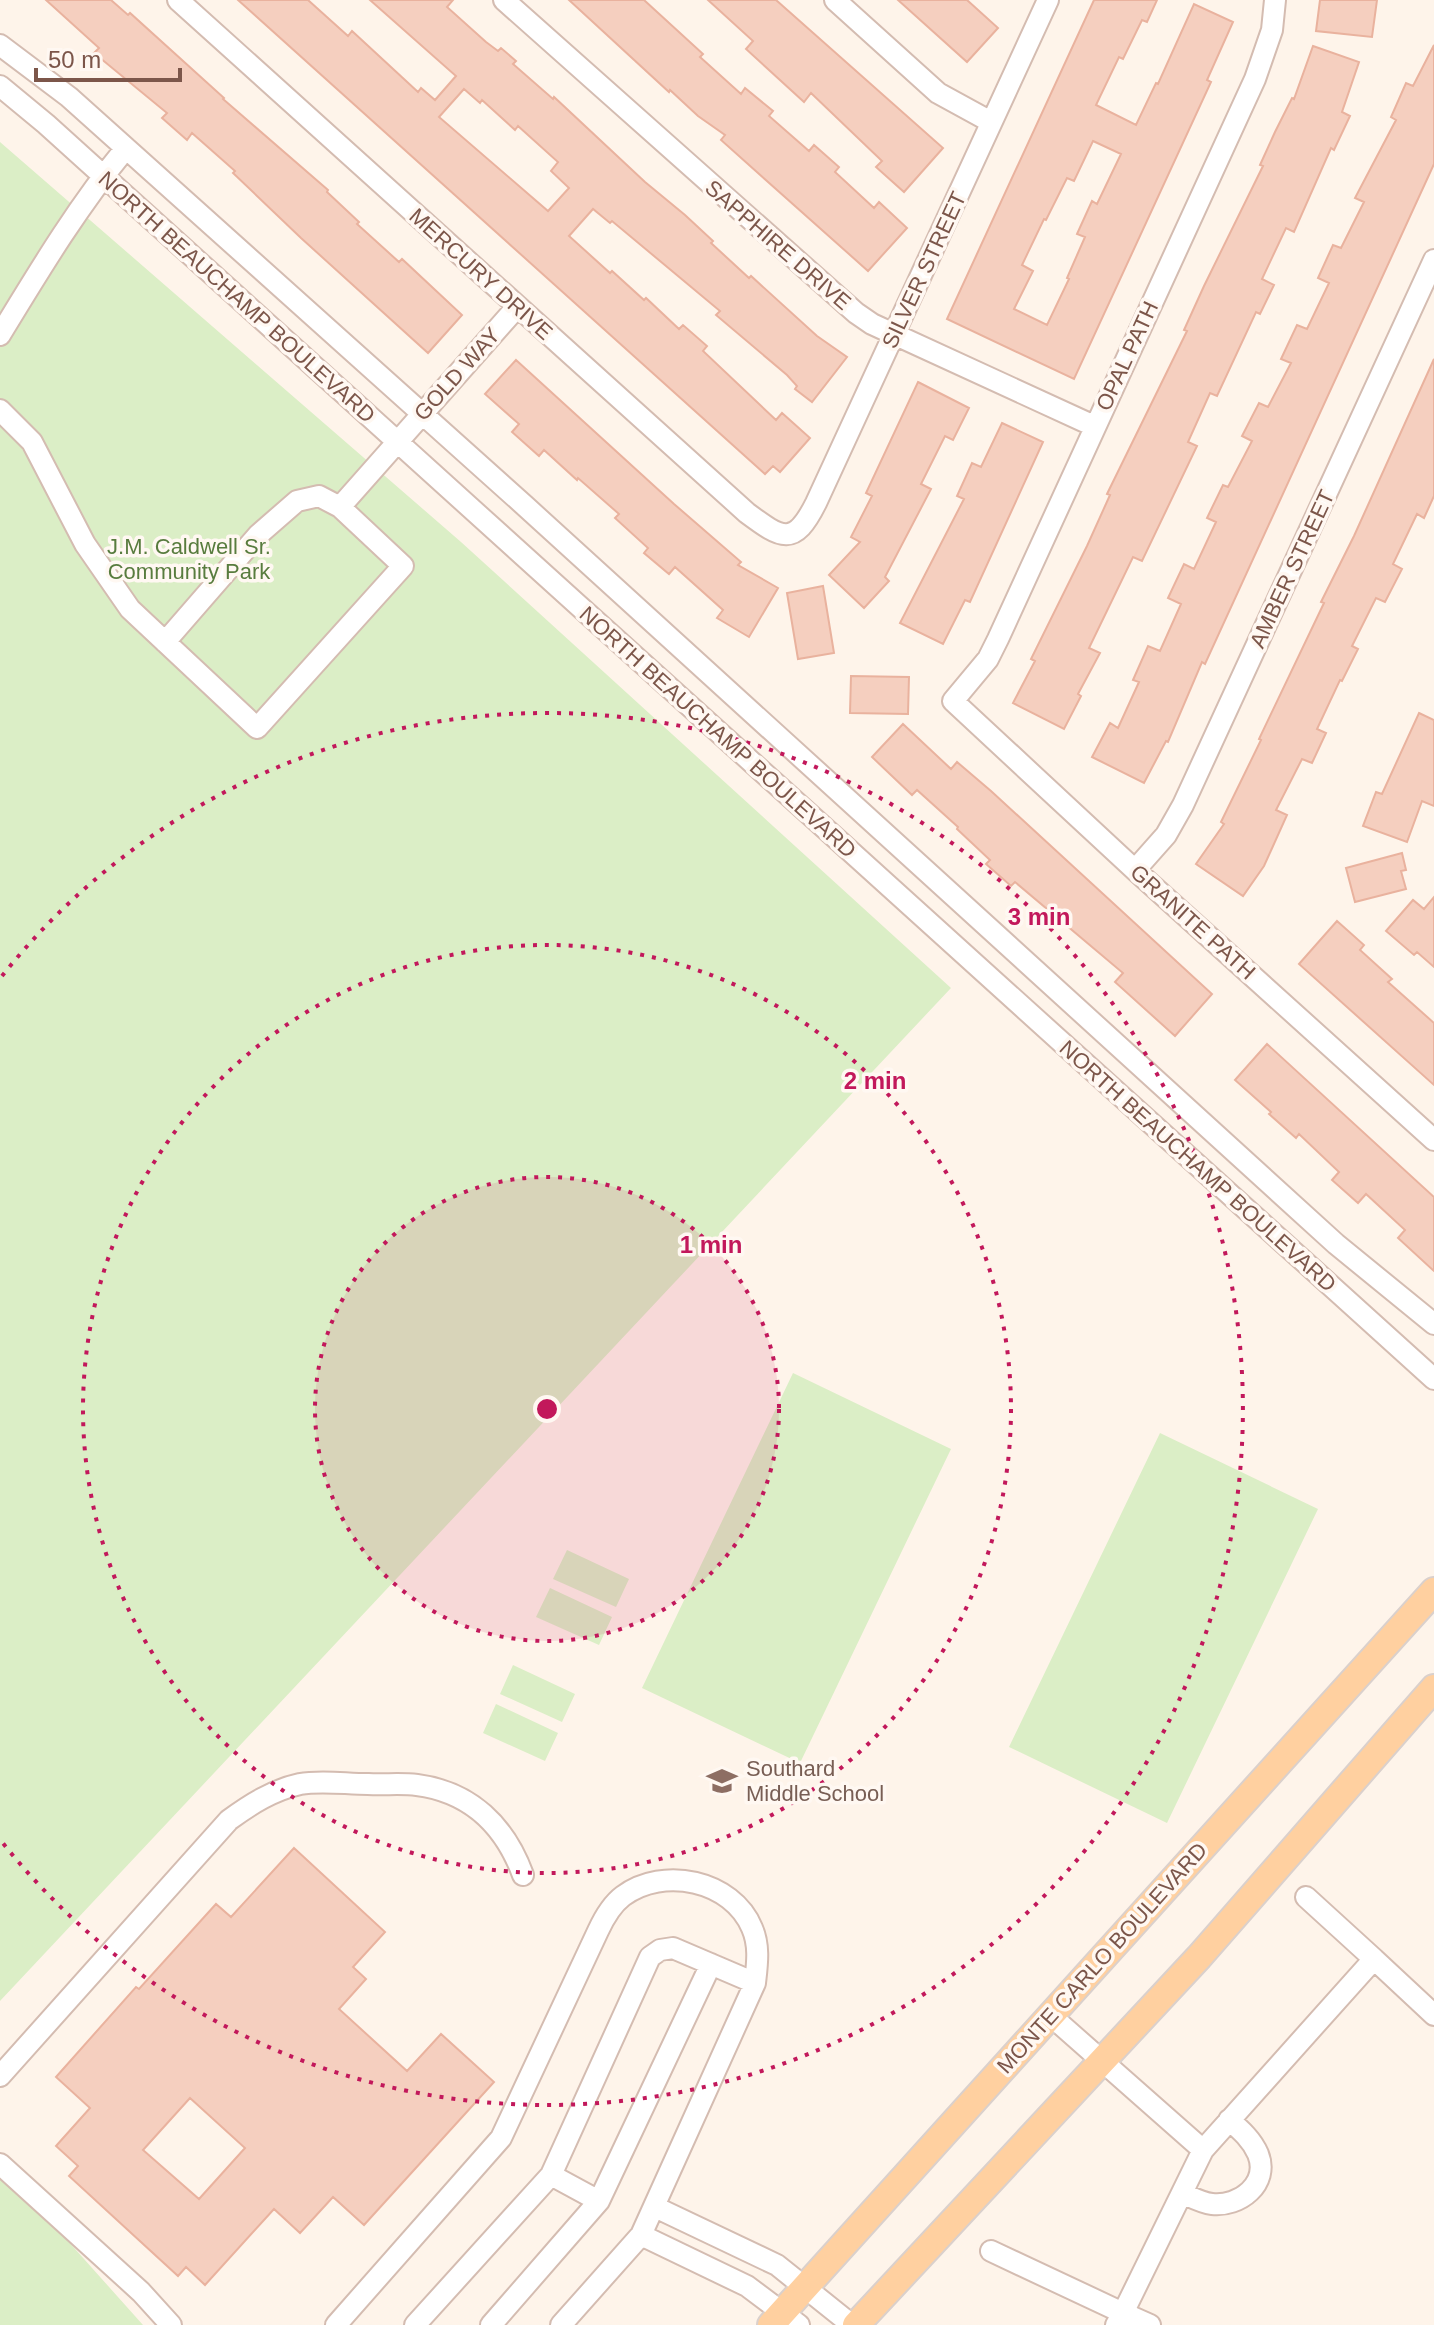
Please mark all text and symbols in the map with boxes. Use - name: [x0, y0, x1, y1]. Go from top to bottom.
- scale bar: [36, 32, 180, 82]
- text: 50 m: [48, 46, 101, 73]
- street label: NORTH BEAUCHAMP BOULEVARD: [94, 166, 380, 428]
- street label: SAPPHIRE DRIVE: [700, 175, 856, 315]
- street label: SILVER STREET: [877, 188, 971, 352]
- street label: MERCURY DRIVE: [404, 203, 558, 345]
- street label: OPAL PATH: [1091, 297, 1163, 415]
- street label: GOLD WAY: [409, 322, 505, 426]
- street label: AMBER STREET: [1245, 486, 1339, 652]
- park label: J.M. Caldwell Sr. Community Park: [107, 534, 271, 584]
- street label: NORTH BEAUCHAMP BOULEVARD: [575, 601, 861, 863]
- street label: GRANITE PATH: [1125, 859, 1261, 985]
- text: 3 min: [1008, 903, 1070, 930]
- street label: NORTH BEAUCHAMP BOULEVARD: [1055, 1035, 1341, 1297]
- text: 2 min: [844, 1067, 906, 1094]
- text: 1 min: [680, 1231, 742, 1258]
- centre of rings: [533, 1395, 561, 1423]
- place label: Southard Middle School: [746, 1756, 884, 1806]
- school or university icon: Southard Middle School: [705, 1764, 739, 1798]
- street label: MONTE CARLO BOULEVARD: [992, 1838, 1212, 2078]

